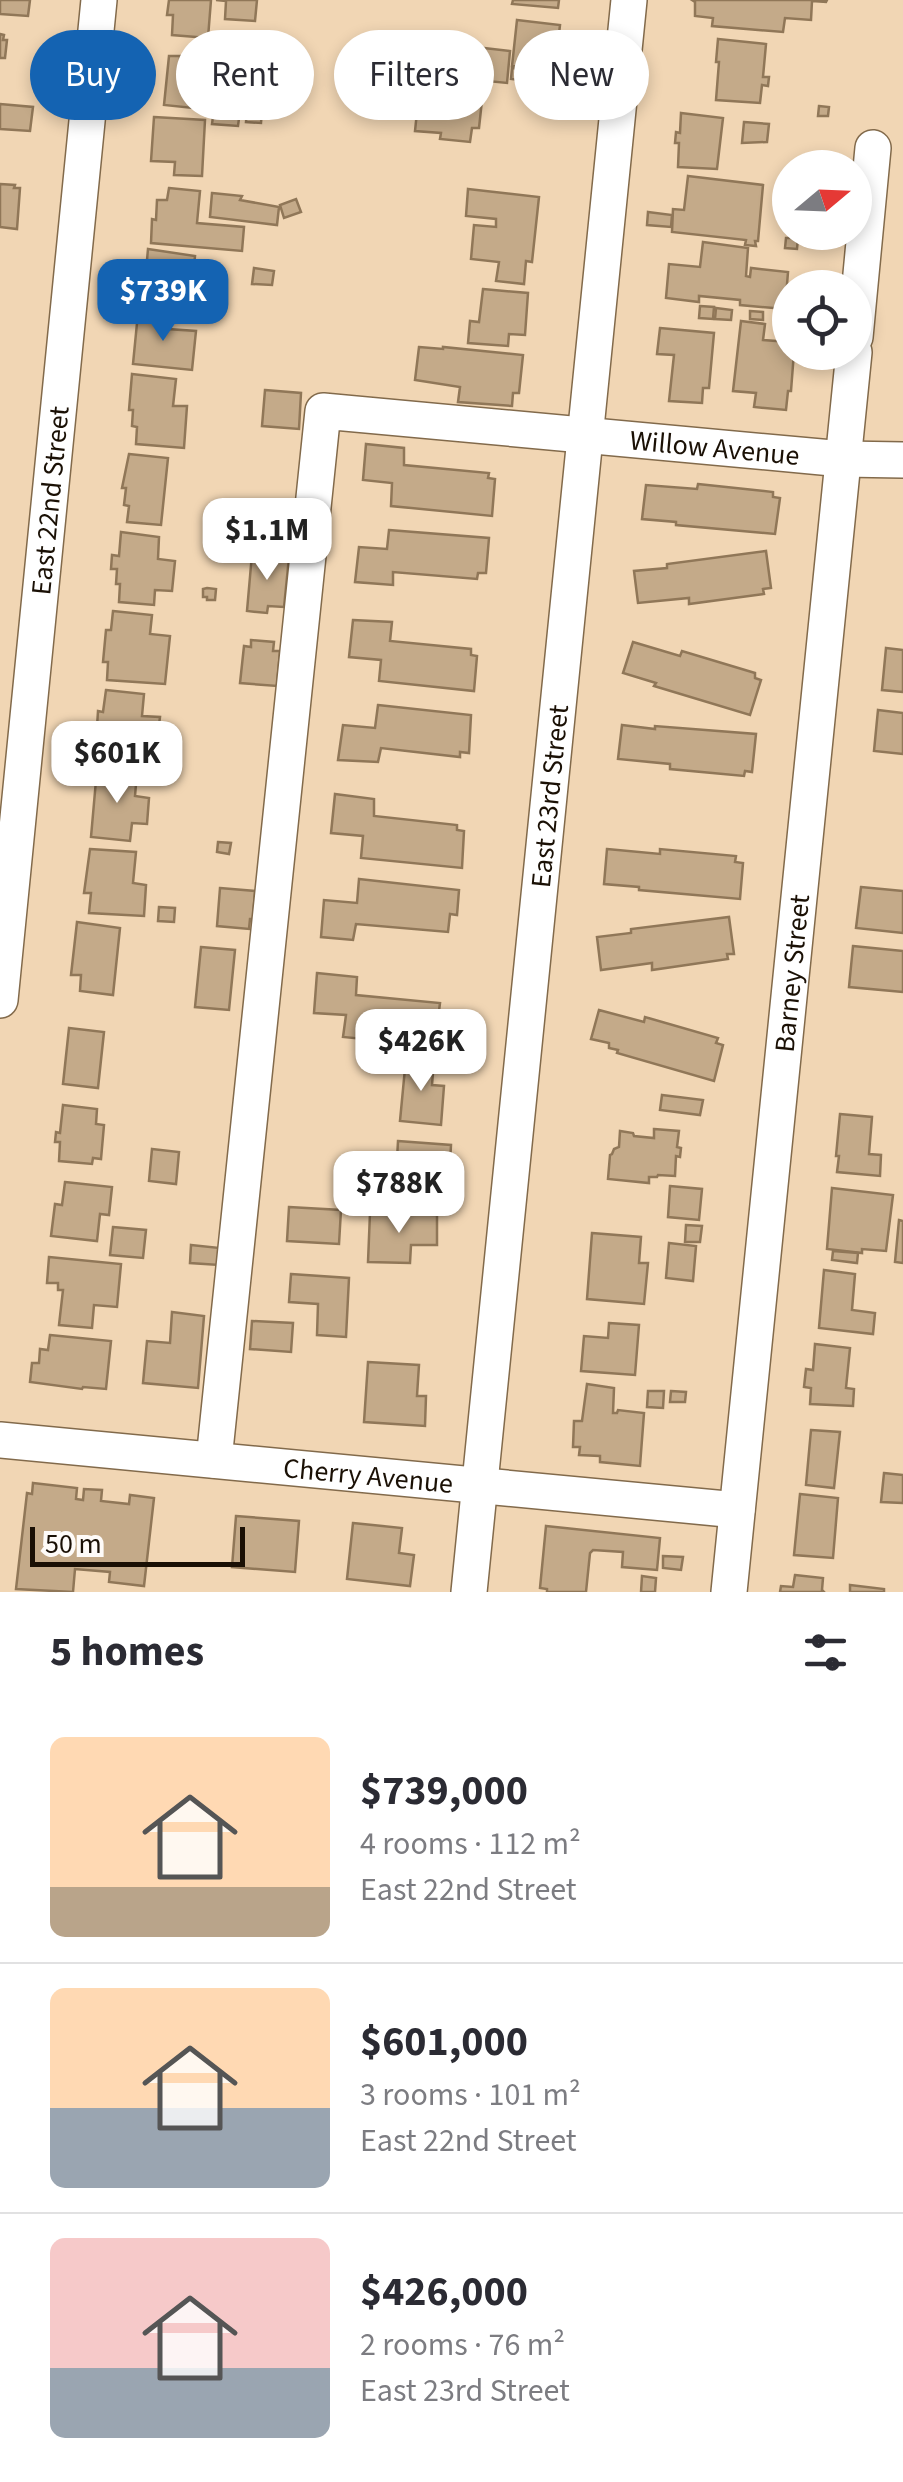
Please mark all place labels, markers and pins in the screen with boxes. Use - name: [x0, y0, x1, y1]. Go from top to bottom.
- pin: $739K: [93, 259, 233, 344]
- pin: $1.1M: [197, 498, 337, 583]
- pin: $601K: [47, 721, 187, 806]
- pin: $426K: [351, 1009, 491, 1094]
- pin: $788K: [329, 1151, 469, 1236]

